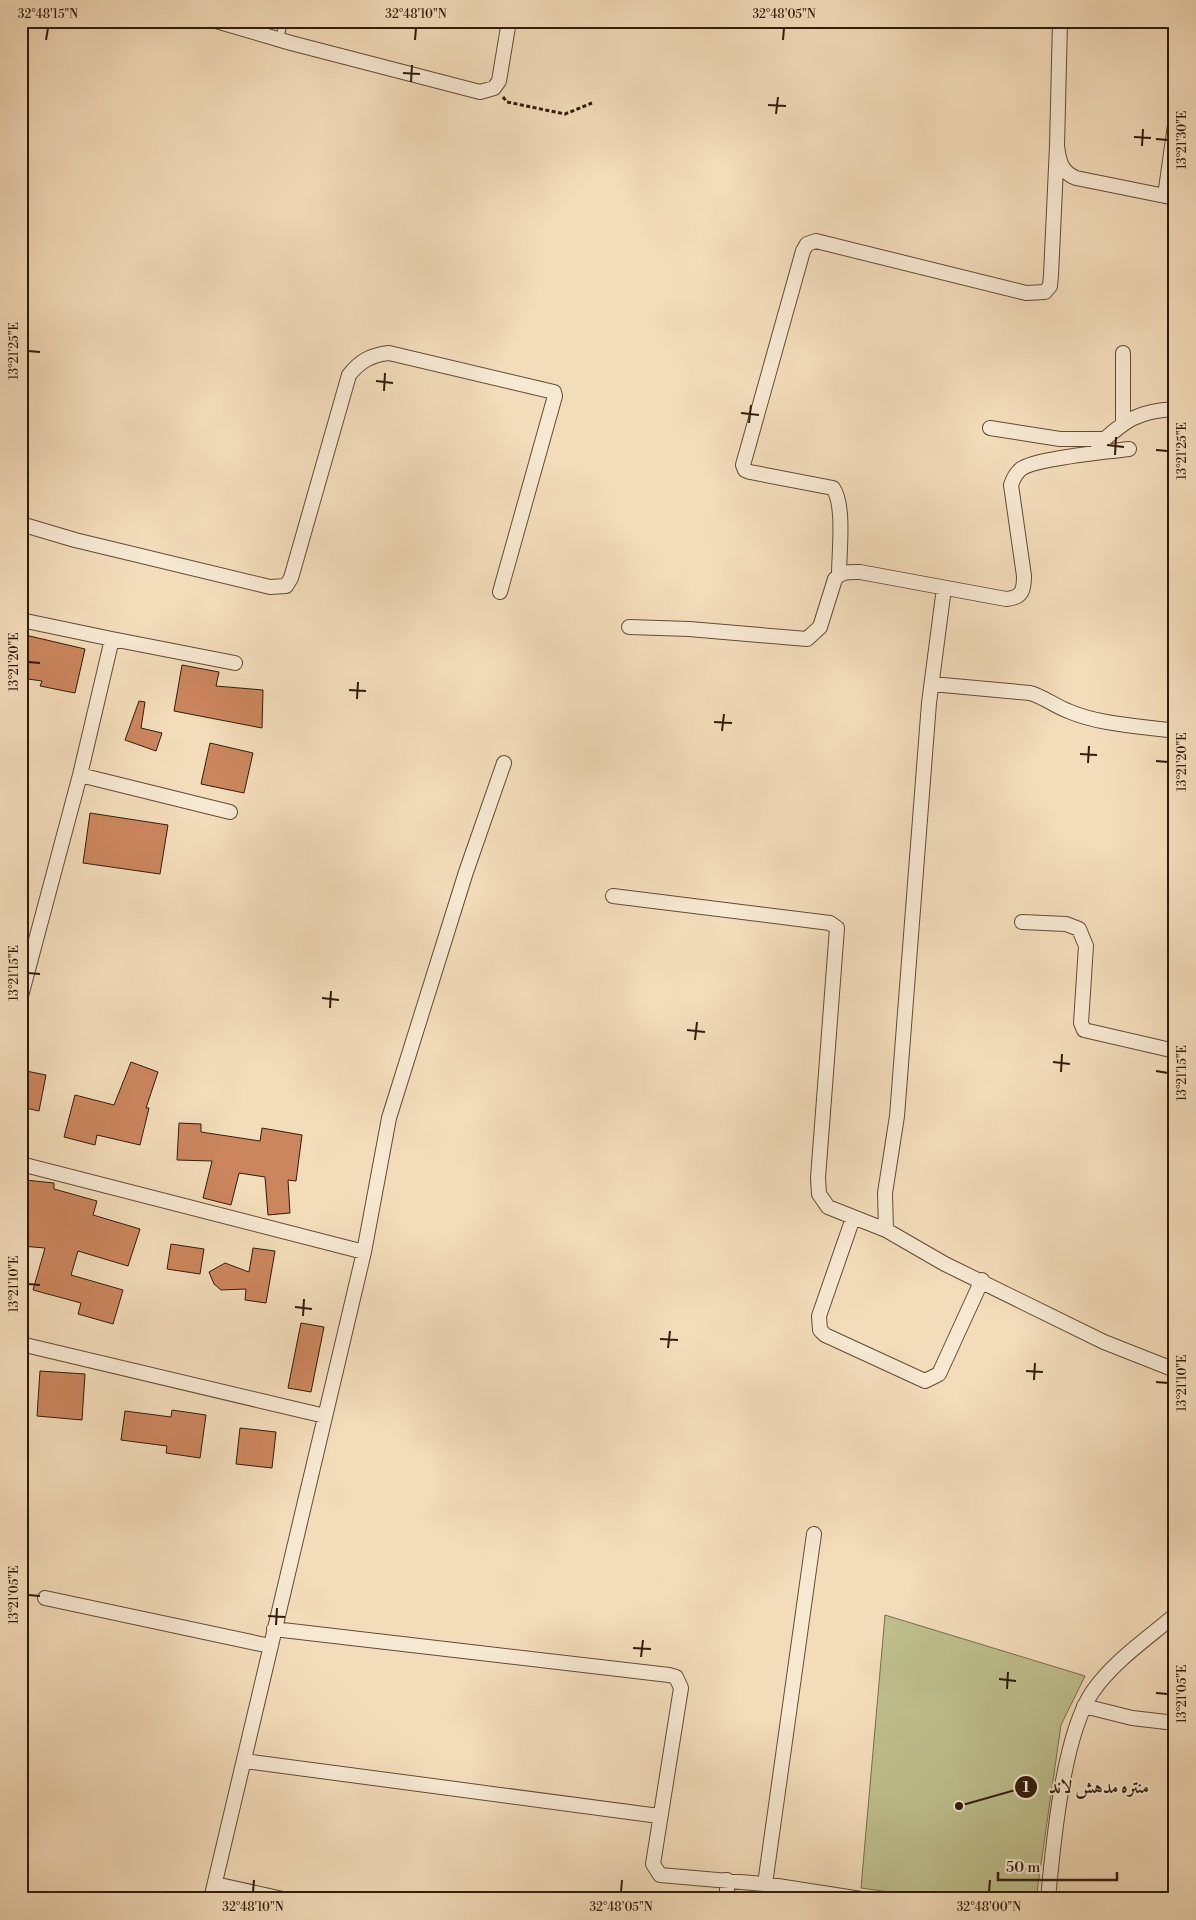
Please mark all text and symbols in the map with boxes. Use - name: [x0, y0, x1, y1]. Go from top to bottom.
- text: 32°48'15"N: [18, 7, 78, 22]
- text: 32°48'10"N: [385, 7, 447, 22]
- text: 32°48'05"N: [752, 7, 816, 22]
- text: 13°21'30"E: [1175, 111, 1190, 169]
- text: 13°21'25"E: [7, 322, 22, 380]
- text: 13°21'25"E: [1175, 422, 1190, 480]
- text: 13°21'20"E: [7, 633, 22, 691]
- text: 13°21'20"E: [1175, 733, 1190, 791]
- text: 13°21'15"E: [7, 945, 22, 1001]
- text: 13°21'15"E: [1175, 1045, 1190, 1101]
- text: 13°21'10"E: [7, 1256, 22, 1312]
- text: 13°21'10"E: [1175, 1355, 1190, 1411]
- text: 13°21'05"E: [7, 1566, 22, 1624]
- text: 13°21'05"E: [1175, 1665, 1190, 1723]
- callout: منتره مدهش لاند: [1014, 1771, 1159, 1804]
- text: منتره مدهش لاند: [1049, 1776, 1149, 1799]
- text: 1: [1022, 1778, 1030, 1797]
- scale bar: [998, 1850, 1117, 1882]
- text: 50 m: [1006, 1858, 1040, 1877]
- text: 32°48'10"N: [222, 1900, 284, 1915]
- text: 32°48'05"N: [589, 1900, 653, 1915]
- text: 32°48'00"N: [957, 1900, 1021, 1915]

